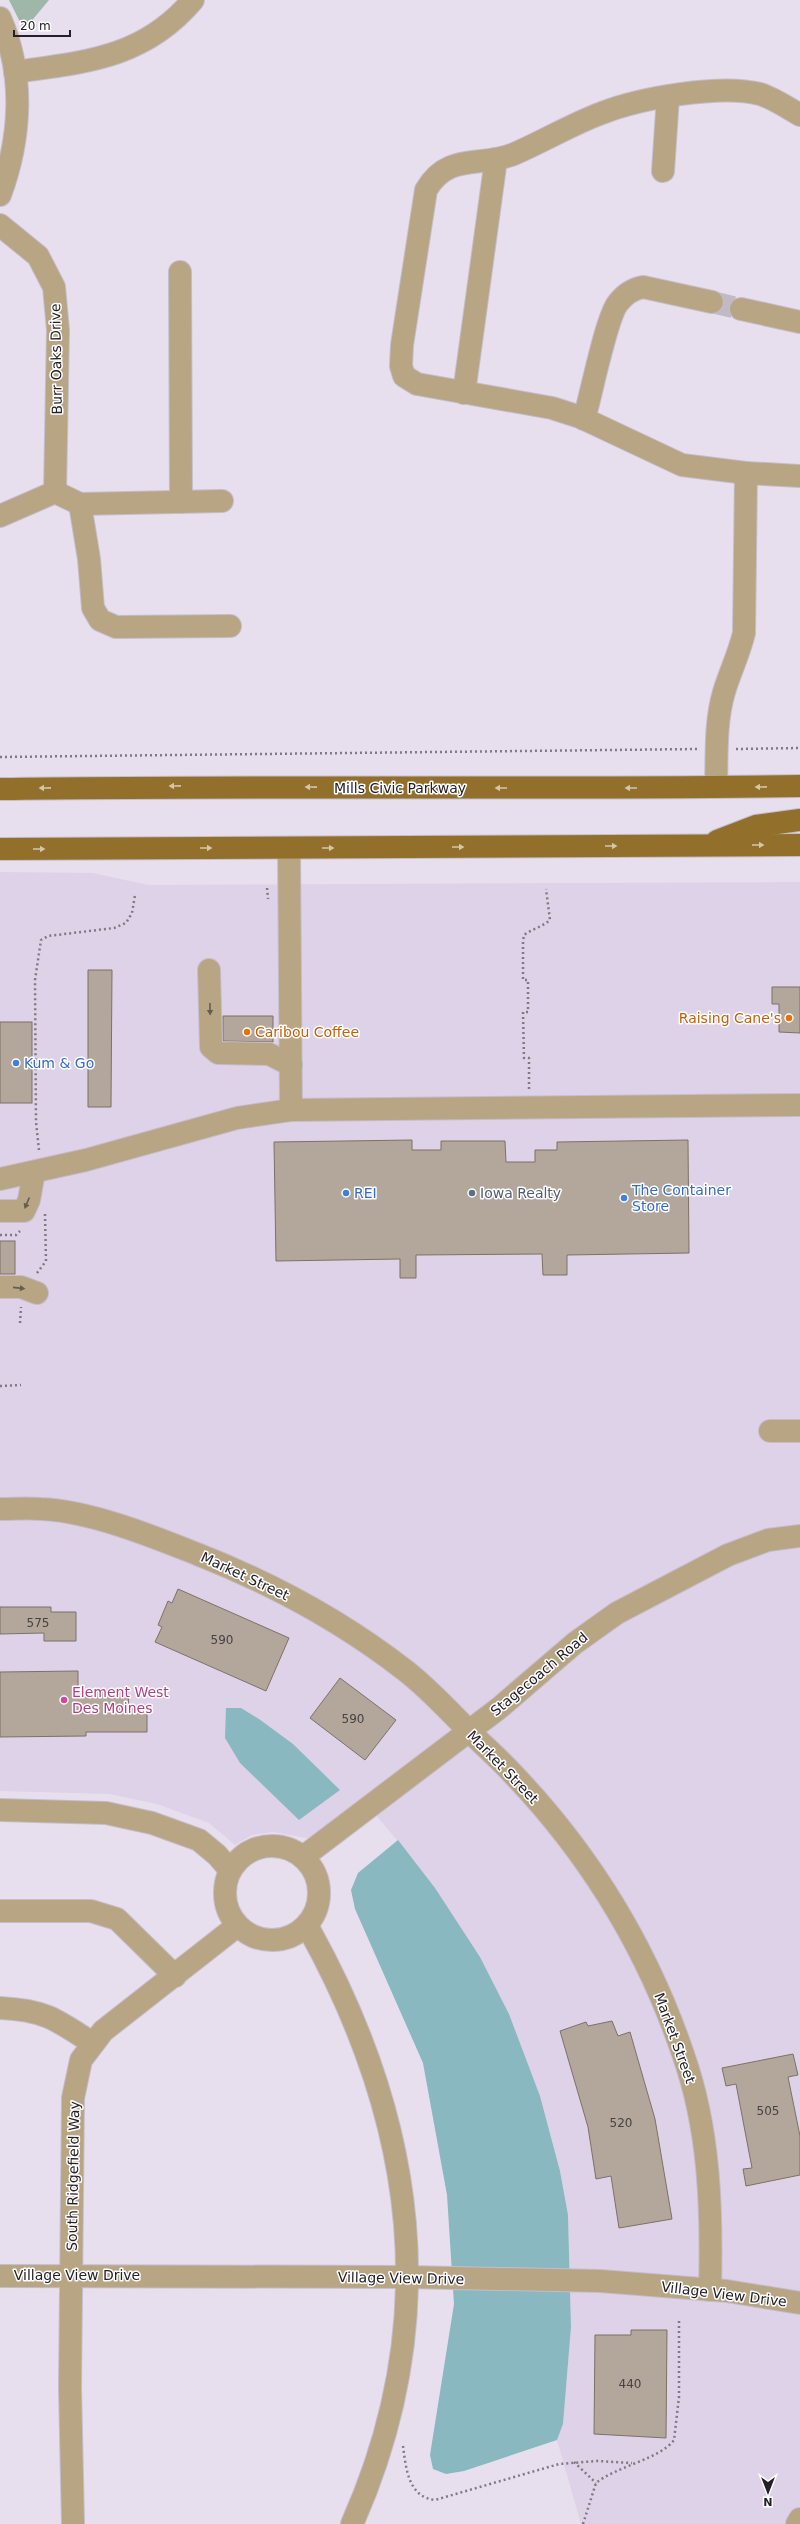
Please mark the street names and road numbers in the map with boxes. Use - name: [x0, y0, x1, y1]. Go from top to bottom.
- street label: Burr Oaks Drive: [47, 303, 65, 415]
- street label: Mills Civic Parkway: [334, 780, 466, 796]
- street label: Market Street: [199, 1549, 292, 1604]
- street label: Stagecoach Road: [487, 1629, 591, 1719]
- street label: Market Street: [464, 1727, 542, 1807]
- street label: Market Street: [651, 1991, 699, 2086]
- street label: South Ridgefield Way: [64, 2101, 82, 2251]
- street label: Village View Drive: [14, 2267, 140, 2283]
- street label: Village View Drive: [338, 2269, 464, 2287]
- street label: Village View Drive: [660, 2278, 788, 2310]

